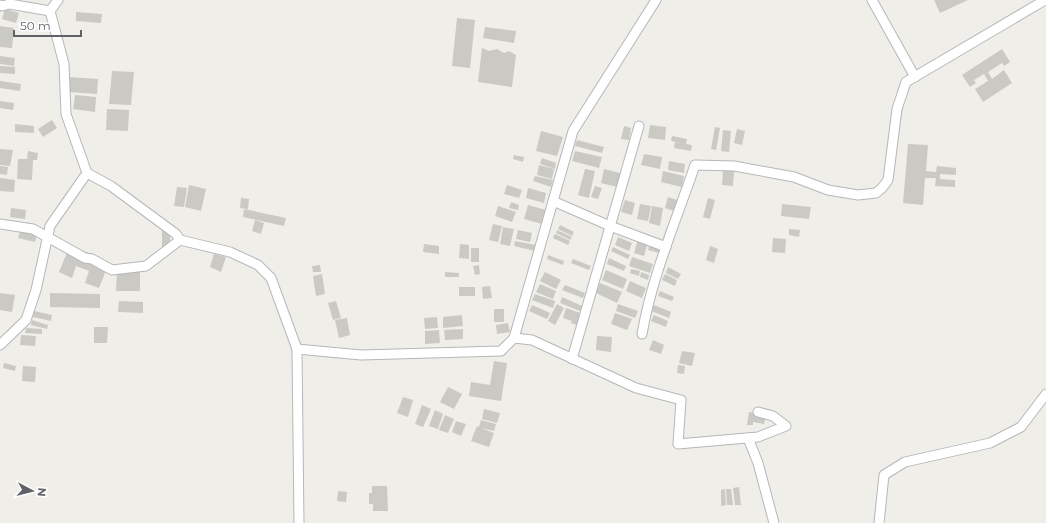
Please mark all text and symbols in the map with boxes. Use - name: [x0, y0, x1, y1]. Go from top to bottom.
- scale bar: [14, 12, 81, 38]
- text: 50 m: [20, 18, 51, 33]
- north arrow: [12, 471, 52, 511]
- text: N: [34, 487, 49, 497]

